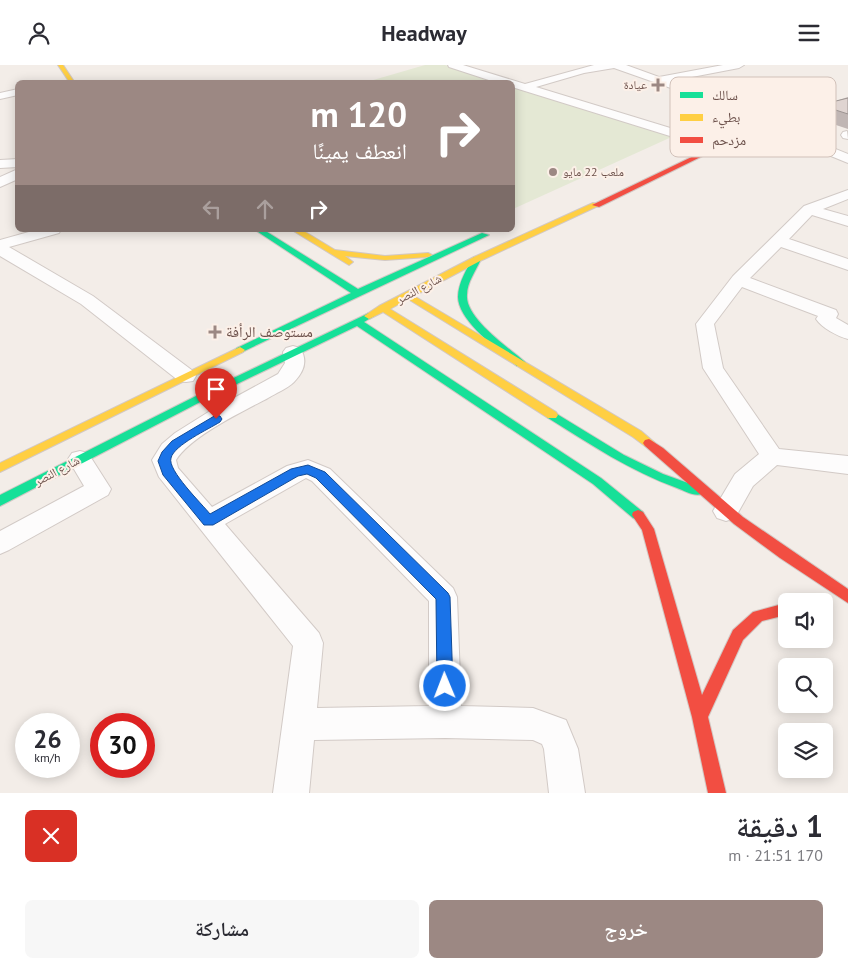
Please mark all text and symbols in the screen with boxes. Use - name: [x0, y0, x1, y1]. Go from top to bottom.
- icon: person: [25, 19, 53, 47]
- text: Headway: [381, 19, 467, 47]
- icon: menu: [795, 19, 823, 47]
- place label: عيادة: [624, 77, 647, 92]
- legend: [670, 77, 836, 157]
- marker: عيادة: [651, 78, 665, 92]
- text: سالك: [712, 86, 738, 104]
- text: 120 m: [310, 91, 407, 137]
- icon: right: [425, 100, 490, 165]
- text: بطيء: [712, 108, 741, 129]
- text: مزدحم: [712, 131, 746, 150]
- text: انعطف يمينًا: [312, 137, 407, 165]
- place label: ملعب 22 مايو: [563, 164, 624, 179]
- marker: ملعب 22 مايو: [547, 166, 559, 178]
- icon: left: [198, 195, 226, 223]
- icon: ahead: [251, 195, 279, 223]
- icon: right: [304, 195, 332, 223]
- street label: شارع النصر: [393, 270, 445, 308]
- place label: مستوصف الرأفة: [226, 322, 313, 341]
- marker: مستوصف الرأفة: [208, 325, 222, 339]
- pin: [195, 368, 237, 419]
- icon: arrive: [202, 375, 230, 403]
- street label: شارع النصر: [31, 452, 83, 490]
- map controls: [778, 593, 833, 778]
- button: sound: [778, 593, 833, 648]
- button: search: [778, 658, 833, 713]
- position arrow: [418, 659, 470, 711]
- speed limit sign: 30: [90, 713, 155, 778]
- text: 26: [33, 723, 62, 755]
- button: layers: [778, 723, 833, 778]
- text: km/h: [34, 750, 61, 765]
- text: 1 دقيقة: [736, 806, 823, 845]
- button: close: [25, 810, 77, 862]
- text: 170 m · 21:51: [728, 845, 823, 865]
- button: مشاركة: [25, 900, 419, 958]
- button: خروج: [429, 900, 823, 958]

